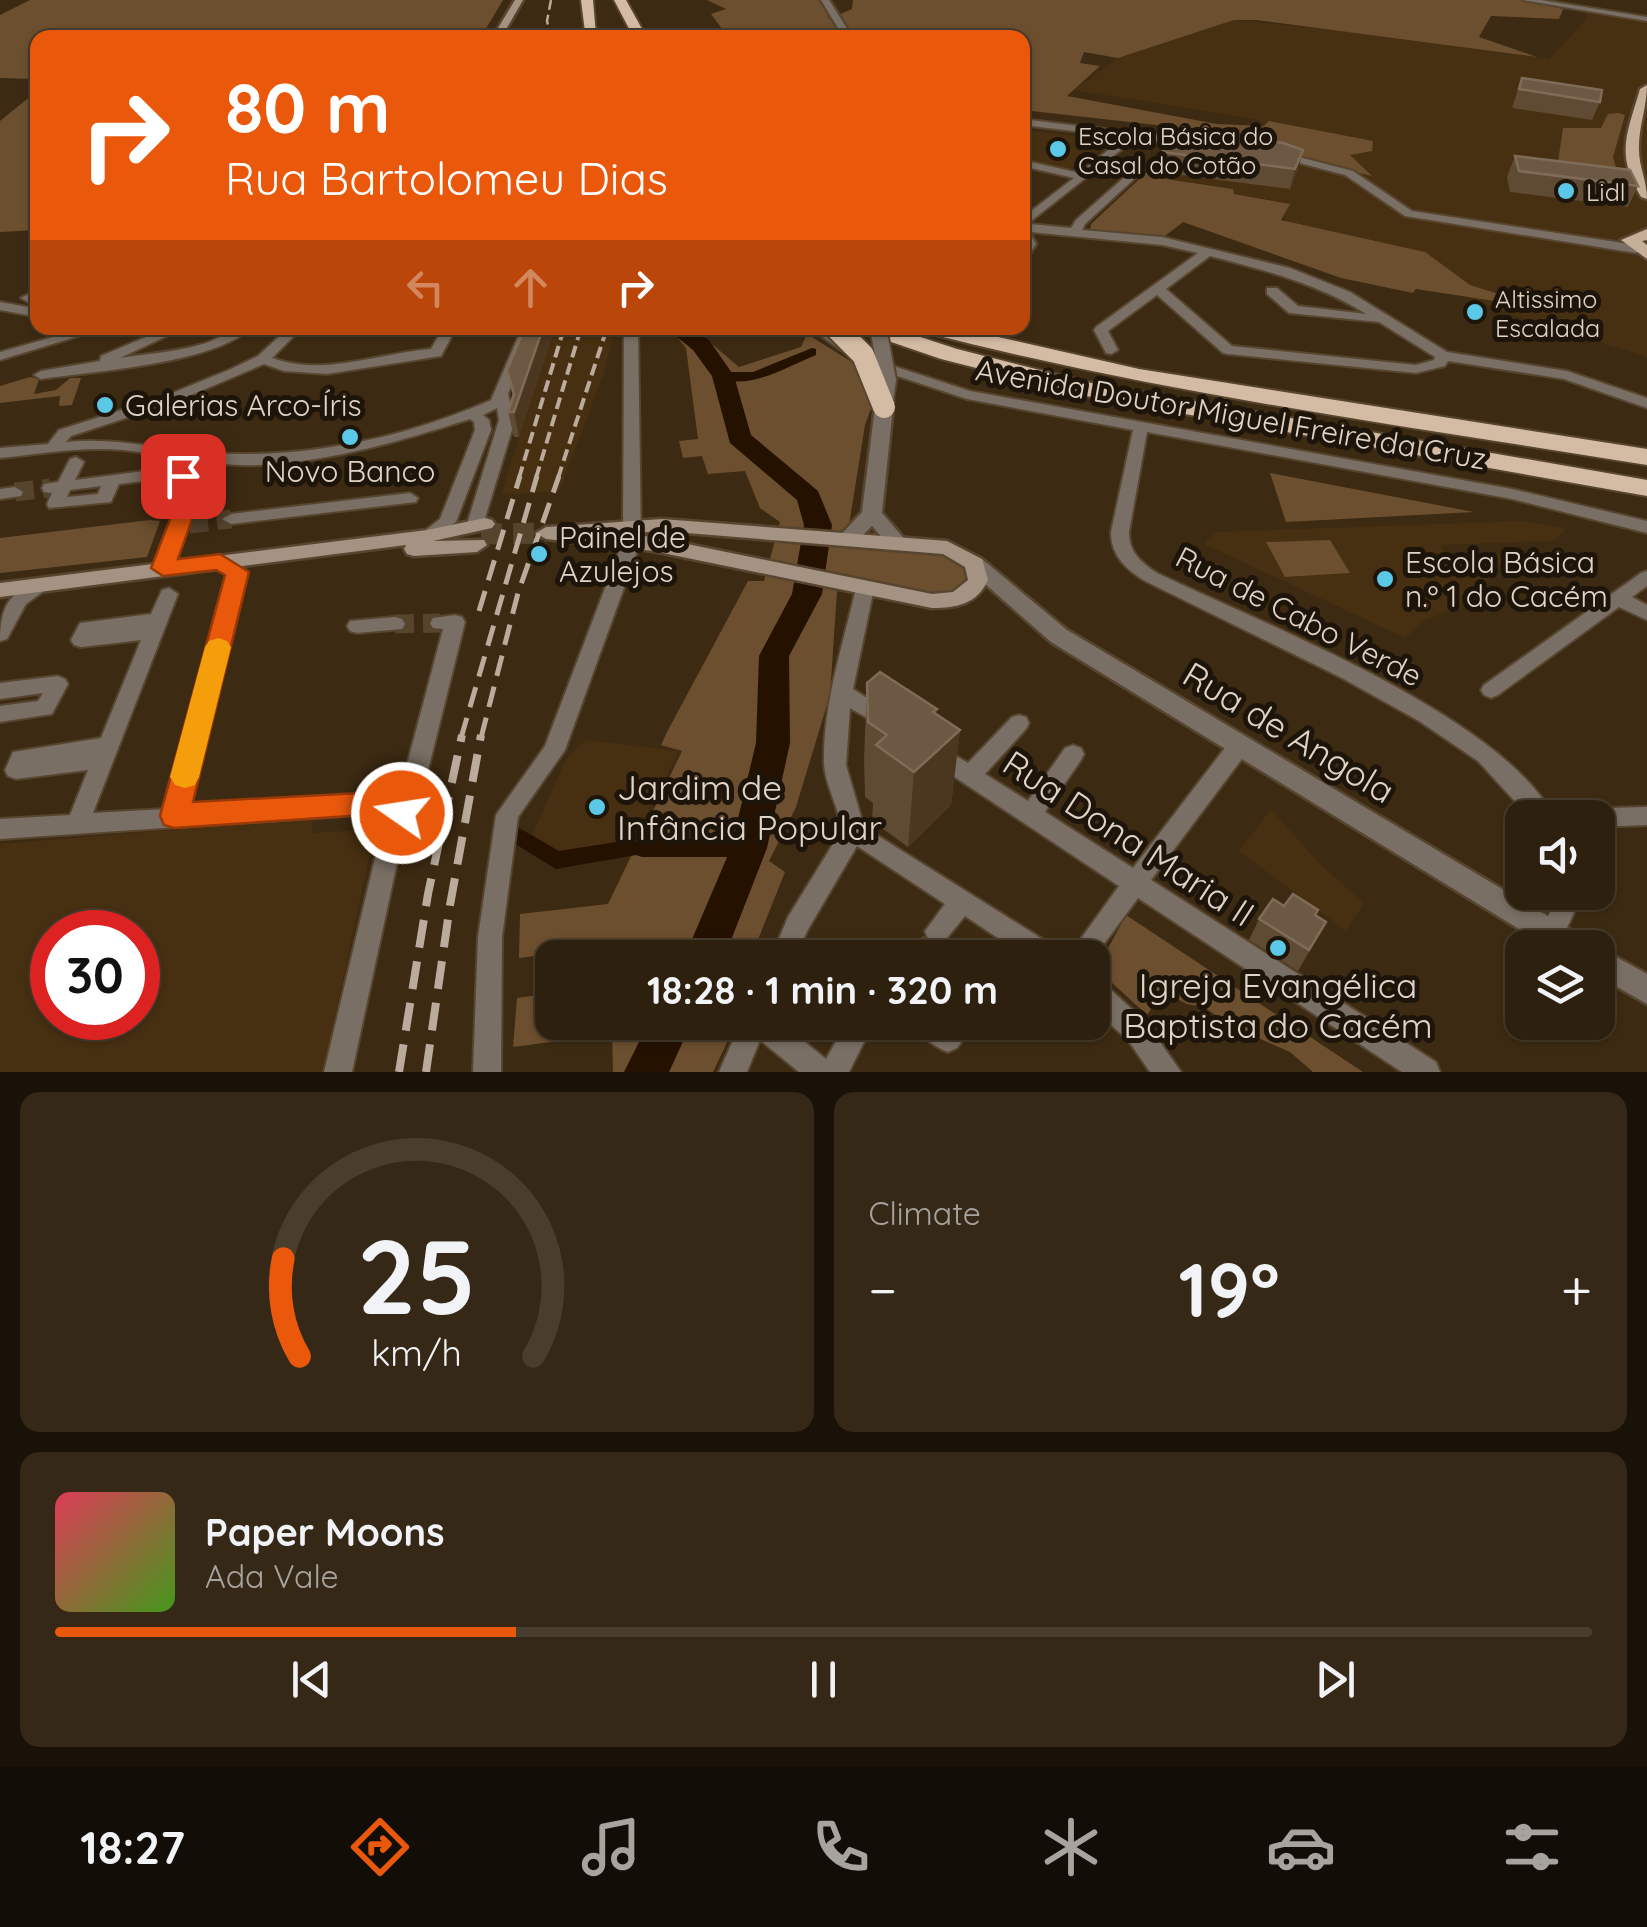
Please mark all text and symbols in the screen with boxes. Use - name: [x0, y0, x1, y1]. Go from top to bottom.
- text: 80 m: [225, 63, 390, 151]
- icon: right: [60, 70, 190, 200]
- place label: Escola Básica do Casal do Cotão: [1078, 120, 1273, 180]
- marker: Escola Básica do Casal do Cotão: [1047, 138, 1069, 160]
- text: Rua Bartolomeu Dias: [225, 150, 668, 206]
- place label: Lidl: [1586, 176, 1626, 207]
- marker: Lidl: [1555, 180, 1577, 202]
- icon: left: [398, 260, 453, 315]
- icon: ahead: [503, 260, 558, 315]
- icon: right: [608, 260, 663, 315]
- place label: Altissimo Escalada: [1495, 283, 1600, 343]
- marker: Altissimo Escalada: [1464, 301, 1486, 323]
- street label: Avenida Doutor Miguel Freire da Cruz: [973, 350, 1489, 478]
- place label: Galerias Arco-Íris: [125, 386, 362, 424]
- marker: Galerias Arco-Íris: [94, 394, 116, 416]
- marker: Novo Banco: [339, 426, 361, 448]
- pin: [141, 434, 226, 519]
- icon: arrive: [156, 449, 211, 504]
- place label: Novo Banco: [265, 452, 435, 490]
- place label: Painel de Azulejos: [559, 518, 686, 590]
- street label: Rua de Cabo Verde: [1170, 538, 1428, 694]
- marker: Painel de Azulejos: [528, 543, 550, 565]
- place label: Escola Básica n.º 1 do Cacém: [1405, 543, 1608, 615]
- marker: Escola Básica n.º 1 do Cacém: [1374, 568, 1396, 590]
- street label: Rua de Angola: [1175, 652, 1403, 812]
- street label: Rua Dona Maria II: [995, 740, 1263, 936]
- position arrow: [350, 761, 454, 865]
- place label: Jardim de Infância Popular: [617, 765, 882, 849]
- marker: Jardim de Infância Popular: [586, 796, 608, 818]
- map controls: [1505, 800, 1615, 1040]
- button: sound: [1505, 800, 1615, 910]
- speed limit sign: 30: [30, 910, 160, 1040]
- button: layers: [1505, 930, 1615, 1040]
- marker: Igreja Evangélica Baptista do Cacém: [1267, 937, 1289, 959]
- place label: Igreja Evangélica Baptista do Cacém: [1123, 963, 1433, 1047]
- text: 18:28 · 1 min · 320 m: [647, 966, 998, 1014]
- text: Climate: [869, 1193, 981, 1233]
- text: 25: [357, 1210, 476, 1340]
- text: 19°: [1178, 1242, 1280, 1336]
- text: −: [869, 1255, 897, 1324]
- text: +: [1561, 1255, 1592, 1324]
- text: km/h: [371, 1330, 462, 1375]
- text: Paper Moons: [205, 1508, 445, 1556]
- text: Ada Vale: [205, 1556, 339, 1596]
- icon: previous: [284, 1652, 339, 1707]
- icon: pause: [796, 1652, 851, 1707]
- icon: next: [1308, 1652, 1363, 1707]
- icon: directions: [345, 1812, 415, 1882]
- icon: music: [576, 1812, 646, 1882]
- icon: phone: [806, 1812, 876, 1882]
- icon: climate: [1036, 1812, 1106, 1882]
- icon: car: [1266, 1812, 1336, 1882]
- icon: filters: [1497, 1812, 1567, 1882]
- text: 18:27: [80, 1819, 185, 1875]

